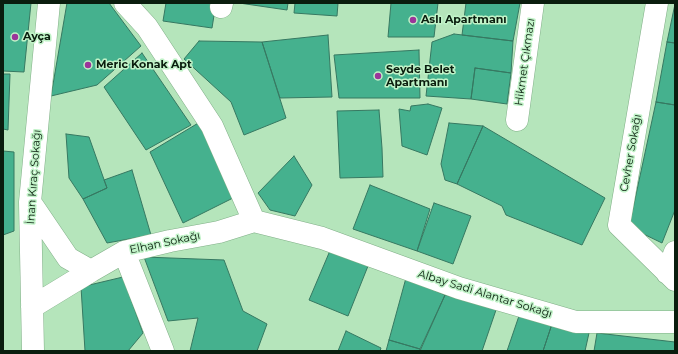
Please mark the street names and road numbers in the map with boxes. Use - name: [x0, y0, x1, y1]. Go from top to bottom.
- street label: Hikmet Çıkmazı: [512, 17, 538, 107]
- street label: Cevher Sokağı: [618, 113, 644, 193]
- street label: İnan Kıraç Sokağı: [24, 129, 44, 225]
- street label: Elhan Sokağı: [129, 229, 201, 257]
- street label: Albay Sadi Alantar Sokağı: [416, 267, 554, 321]

